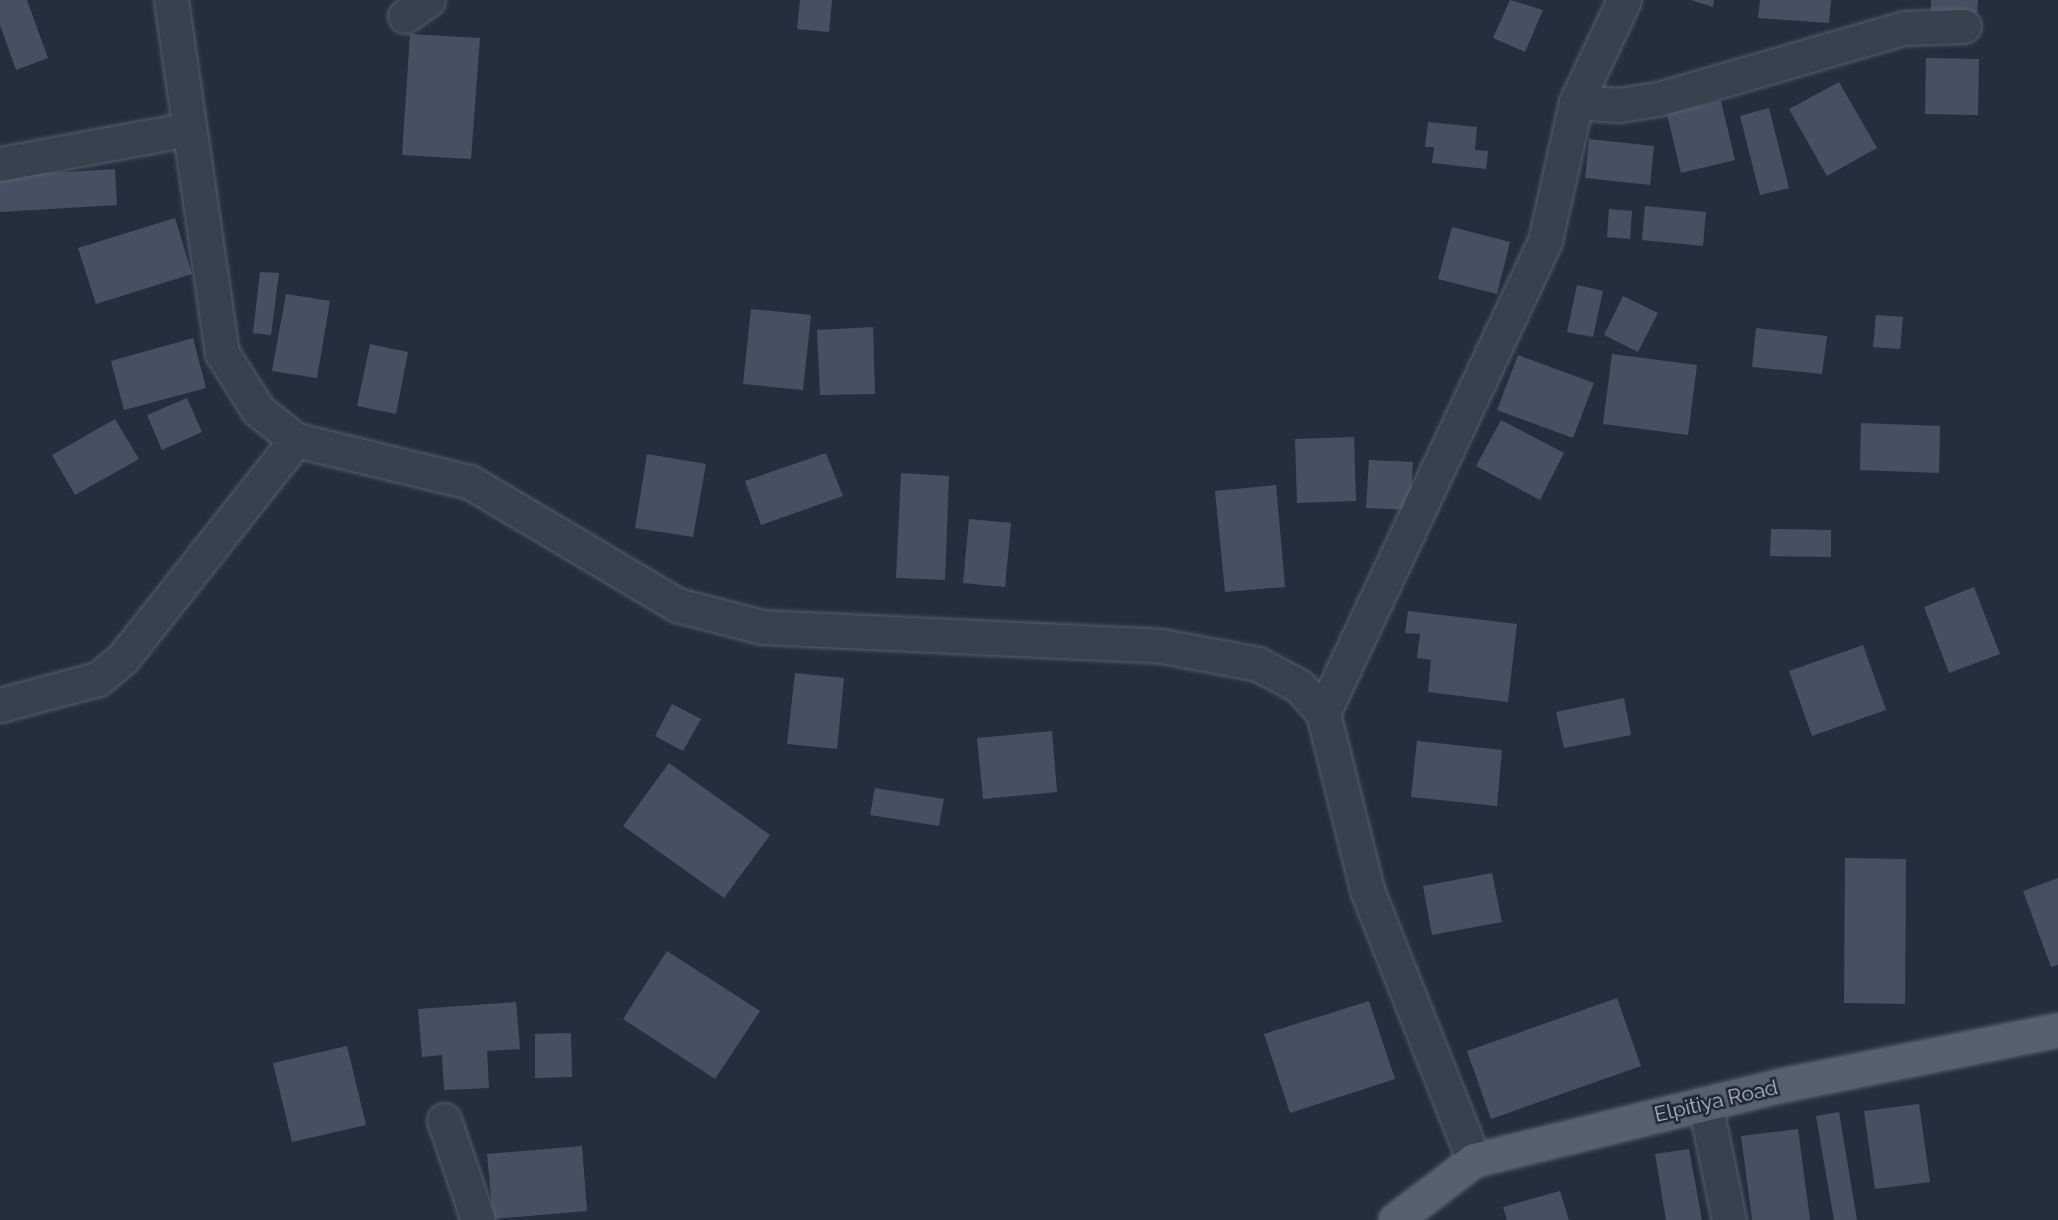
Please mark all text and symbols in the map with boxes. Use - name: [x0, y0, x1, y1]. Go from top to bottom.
- street label: Elpitiya Road: [1652, 1075, 1780, 1127]

